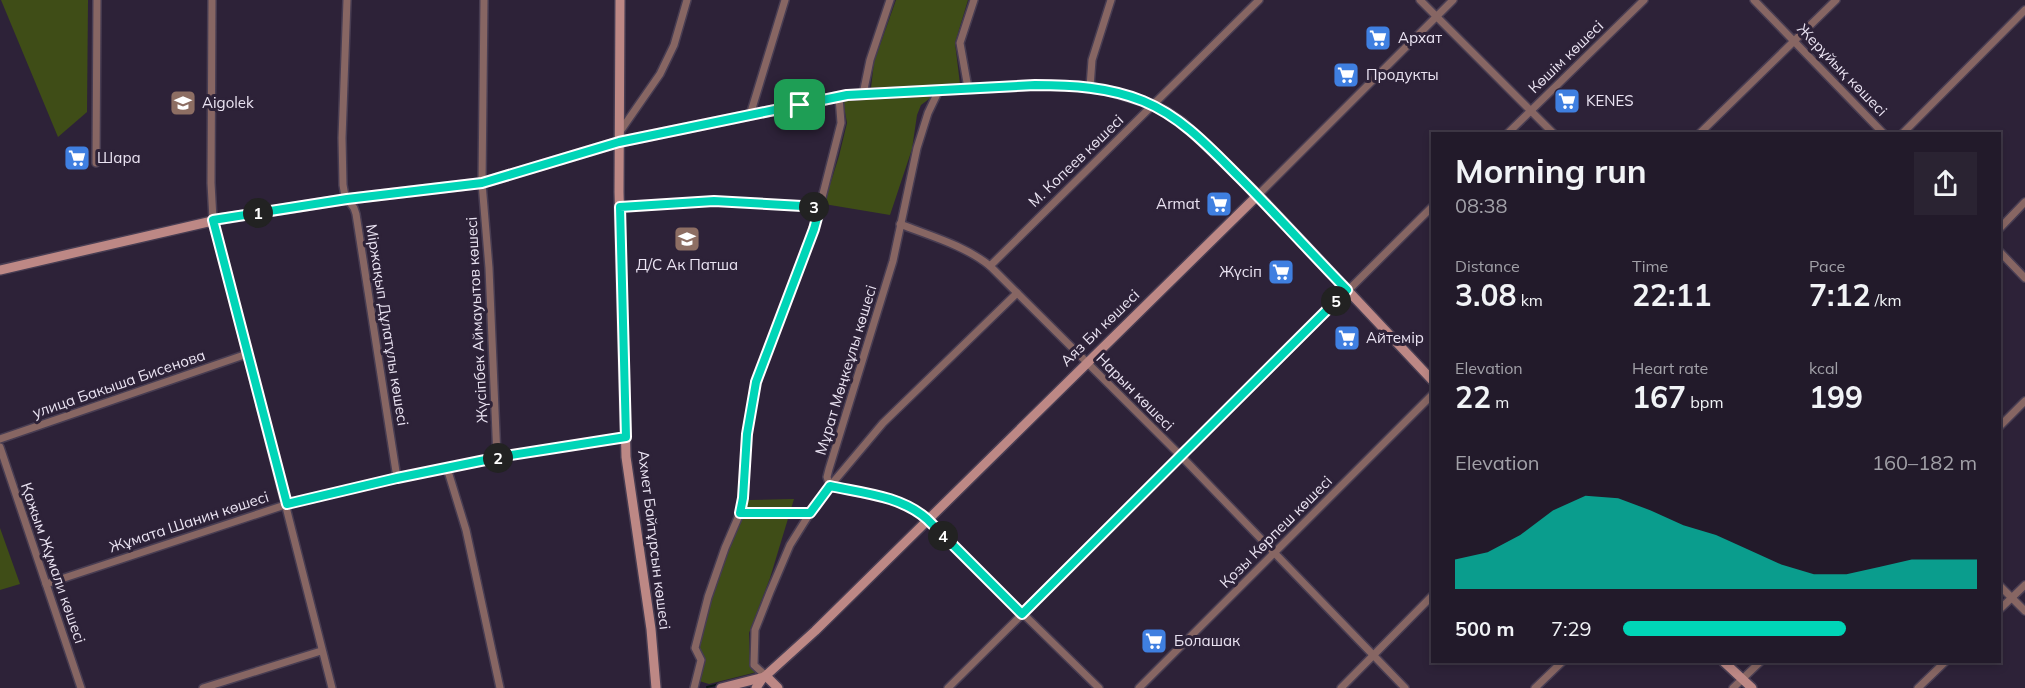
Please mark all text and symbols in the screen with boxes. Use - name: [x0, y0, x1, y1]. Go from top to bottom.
- street label: Көшім көшесі: [1524, 16, 1607, 97]
- street label: Жерұйық көшесі: [1793, 19, 1891, 120]
- supermarket icon: Архат: [1363, 23, 1393, 53]
- place label: Архат: [1398, 28, 1442, 47]
- supermarket icon: Продукты: [1331, 60, 1361, 90]
- place label: Продукты: [1366, 65, 1439, 84]
- pin: [774, 79, 825, 130]
- supermarket icon: KENES: [1552, 86, 1582, 116]
- school or university icon: Aigolek: [168, 88, 198, 118]
- icon: arrive: [783, 88, 816, 121]
- place label: KENES: [1586, 91, 1634, 110]
- place label: Aigolek: [202, 93, 254, 112]
- street label: М. Копеев көшесі: [1024, 110, 1127, 211]
- supermarket icon: Шара: [62, 143, 92, 173]
- place label: Шара: [97, 148, 141, 167]
- text: Morning run: [1455, 150, 1647, 191]
- button: share: [1914, 152, 1977, 215]
- supermarket icon: Armat: [1204, 189, 1234, 219]
- pin: 3: [799, 192, 829, 222]
- text: 08:38: [1455, 193, 1508, 218]
- place label: Armat: [1156, 194, 1200, 213]
- text: 3: [809, 197, 819, 217]
- pin: 1: [243, 198, 273, 228]
- text: 1: [253, 203, 263, 223]
- street label: Жүсіпбек Аймауытов көшесі: [462, 216, 491, 424]
- street label: Міржақып Дұлатұлы көшесі: [362, 223, 413, 427]
- school or university icon: Д/С Ак Патша: [672, 224, 702, 254]
- place label: Д/С Ак Патша: [636, 255, 738, 274]
- text: Distance: [1455, 256, 1520, 276]
- text: Time: [1632, 256, 1668, 276]
- text: Pace: [1809, 256, 1845, 276]
- supermarket icon: Жүсіп: [1266, 257, 1296, 287]
- place label: Жүсіп: [1219, 262, 1262, 281]
- text: 3.08: [1455, 276, 1516, 314]
- text: 22:11: [1632, 276, 1711, 314]
- text: 7:12: [1809, 276, 1870, 314]
- street label: Мұрат Мөңкеұлы көшесі: [811, 282, 880, 457]
- street label: Аяз Би көшесі: [1056, 285, 1143, 370]
- pin: 5: [1321, 286, 1351, 316]
- text: km: [1516, 290, 1543, 310]
- text: /km: [1870, 290, 1901, 310]
- text: 5: [1331, 291, 1341, 311]
- supermarket icon: Айтемір: [1332, 323, 1362, 353]
- place label: Айтемір: [1366, 328, 1424, 347]
- street label: улица Бакыша Бисенова: [30, 345, 208, 422]
- street label: Нарын көшесі: [1092, 349, 1178, 435]
- text: Elevation: [1455, 358, 1523, 378]
- text: Heart rate: [1632, 358, 1708, 378]
- text: kcal: [1809, 358, 1838, 378]
- text: 22: [1455, 378, 1491, 416]
- text: 167: [1632, 378, 1686, 416]
- text: 199: [1809, 378, 1863, 416]
- text: m: [1491, 392, 1509, 412]
- text: bpm: [1686, 392, 1723, 412]
- pin: 2: [483, 443, 513, 473]
- text: 2: [493, 448, 503, 468]
- street label: Ахмет Байтұрсын көшесі: [634, 449, 675, 631]
- text: Elevation: [1455, 450, 1540, 475]
- text: 160–182 m: [1872, 450, 1977, 475]
- street label: Қозы Көрпеш көшесі: [1215, 471, 1336, 592]
- street label: Қажым Жұмали көшесі: [17, 480, 90, 646]
- street label: Жұмата Шанин көшесі: [107, 487, 271, 556]
- pin: 4: [928, 521, 958, 551]
- text: 4: [938, 526, 948, 546]
- text: 500 m: [1455, 616, 1514, 641]
- text: 7:29: [1551, 616, 1592, 641]
- supermarket icon: Болашак: [1139, 626, 1169, 656]
- place label: Болашак: [1174, 631, 1241, 650]

